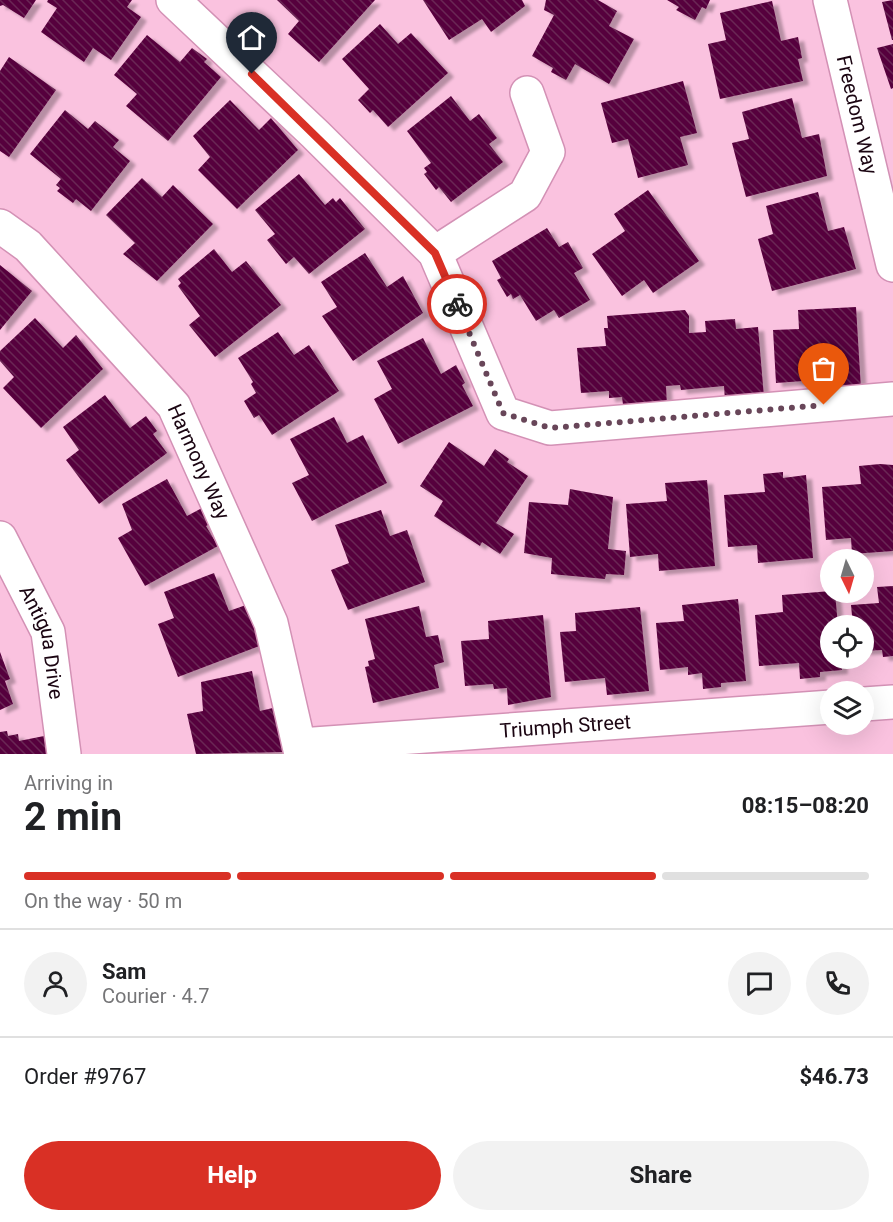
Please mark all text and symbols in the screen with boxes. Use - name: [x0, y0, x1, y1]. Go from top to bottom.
- pin: [226, 12, 277, 74]
- icon: home: [235, 21, 268, 54]
- street label: Freedom Way: [832, 53, 883, 177]
- courier: [427, 274, 487, 334]
- icon: bike: [441, 288, 474, 321]
- pin: [798, 343, 849, 405]
- icon: bag: [807, 352, 840, 385]
- street label: Harmony Way: [163, 400, 235, 524]
- north arrow: [820, 549, 874, 603]
- map controls: [820, 549, 874, 735]
- street label: Antigua Drive: [14, 581, 69, 701]
- button: locate: [820, 615, 874, 669]
- button: layers: [820, 681, 874, 735]
- street label: Triumph Street: [499, 709, 632, 743]
- text: Arriving in: [24, 771, 113, 795]
- text: 08:15–08:20: [742, 793, 869, 818]
- text: 2 min: [24, 794, 122, 840]
- text: On the way · 50 m: [24, 889, 182, 913]
- button: person: [24, 952, 87, 1015]
- button: chat: [728, 952, 791, 1015]
- button: phone: [806, 952, 869, 1015]
- text: Sam: [102, 959, 146, 984]
- text: Courier · 4.7: [102, 984, 209, 1008]
- text: Order #9767: [24, 1064, 146, 1089]
- text: $46.73: [800, 1064, 869, 1089]
- button: Help: [24, 1141, 441, 1210]
- button: Share: [453, 1141, 869, 1210]

